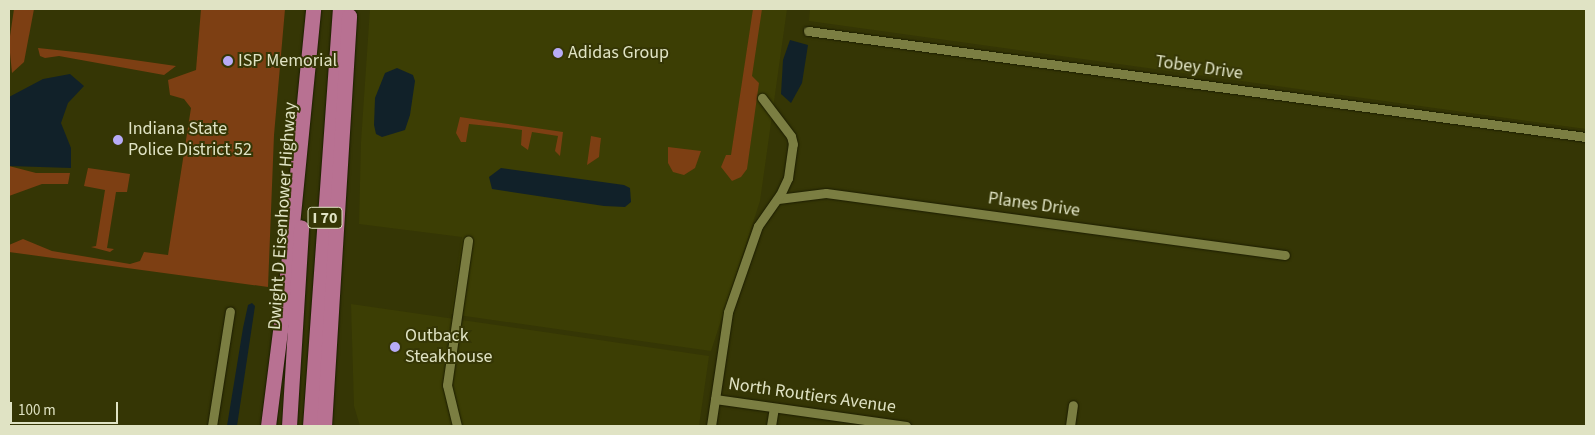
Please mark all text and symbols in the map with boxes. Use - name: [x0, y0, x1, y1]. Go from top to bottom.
- place label: Adidas Group: [568, 42, 669, 64]
- marker: Adidas Group: [552, 47, 564, 59]
- place label: ISP Memorial: [238, 50, 337, 72]
- street label: Tobey Drive: [1154, 51, 1244, 85]
- marker: ISP Memorial: [222, 55, 234, 67]
- street label: Dwight D Eisenhower Highway: [264, 101, 302, 331]
- place label: Indiana State Police District 52: [128, 119, 252, 162]
- marker: Indiana State Police District 52: [112, 134, 124, 146]
- street label: Planes Drive: [987, 188, 1081, 222]
- road number: I 70: [308, 204, 342, 232]
- place label: Outback Steakhouse: [405, 326, 492, 368]
- marker: Outback Steakhouse: [389, 341, 401, 353]
- street label: North Routiers Avenue: [727, 374, 897, 418]
- scale bar: [12, 392, 120, 424]
- text: 100 m: [18, 400, 56, 421]

